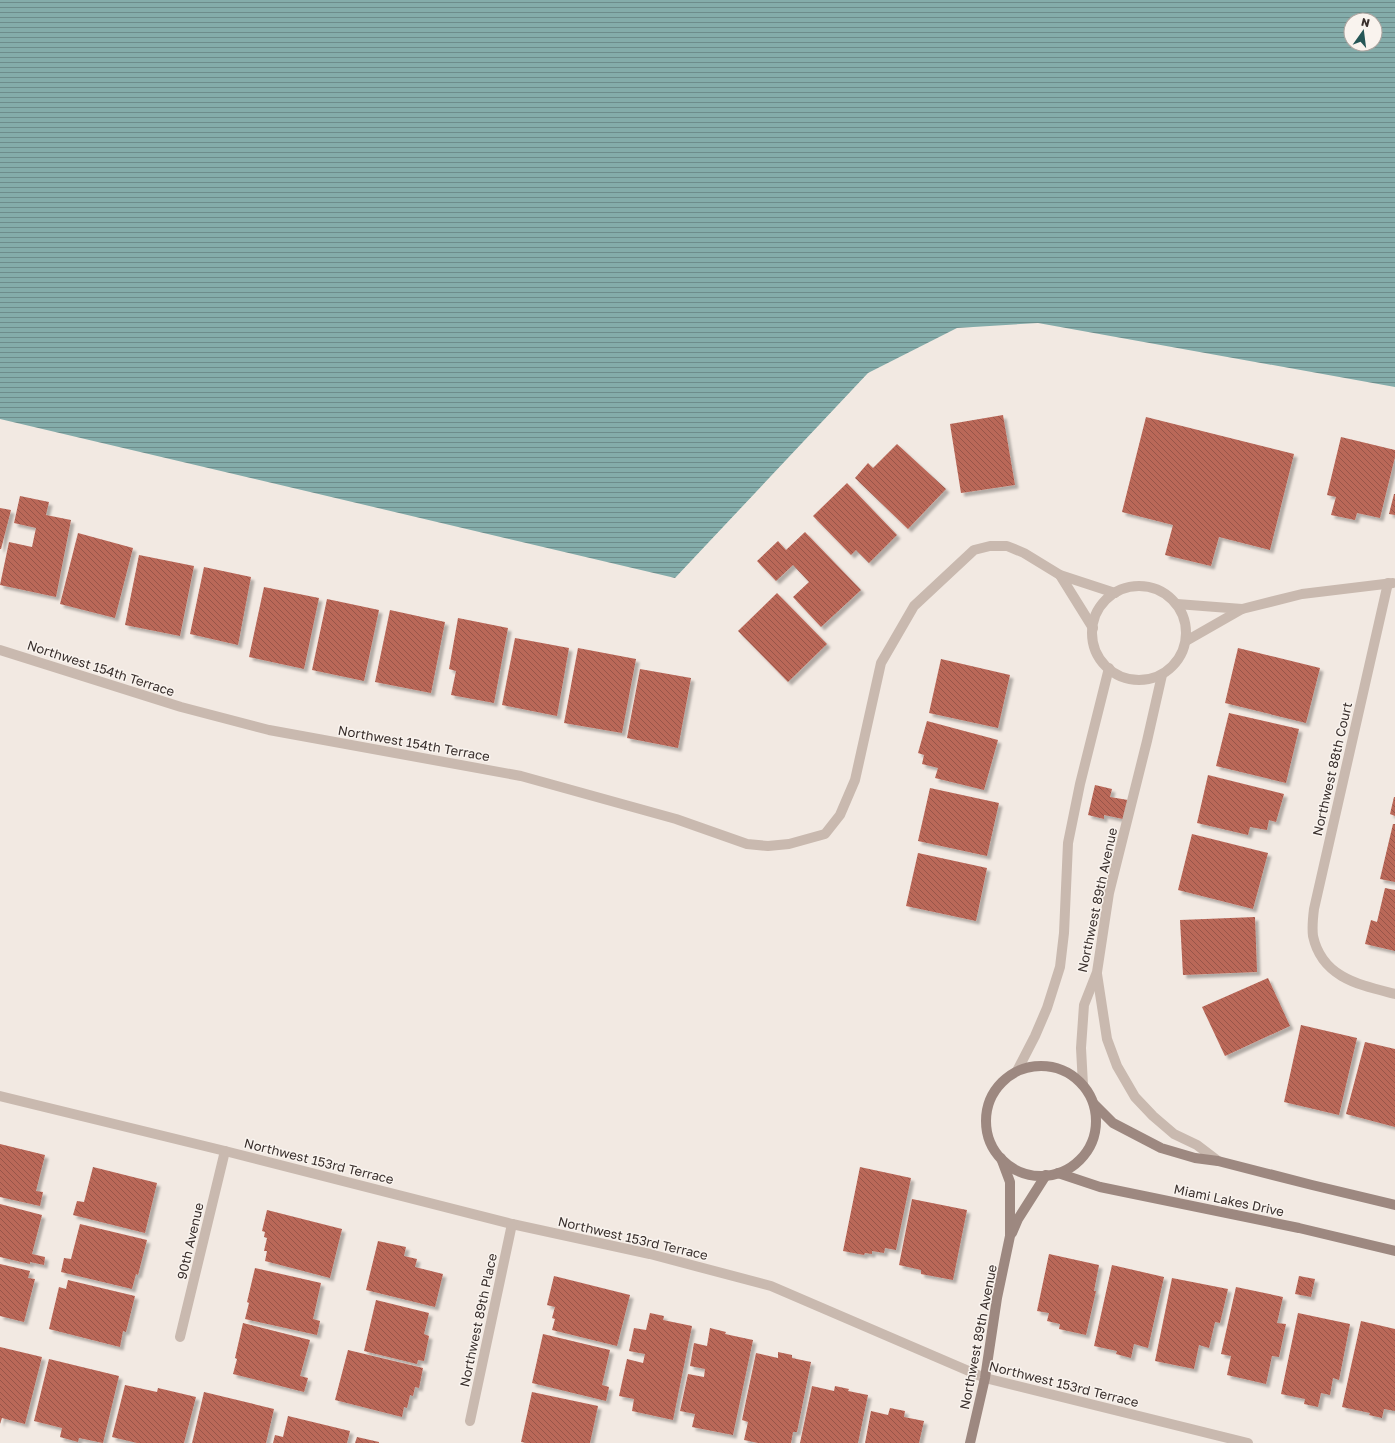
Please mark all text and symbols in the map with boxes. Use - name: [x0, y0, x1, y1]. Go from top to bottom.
- north arrow: [1343, 12, 1383, 52]
- text: N: [1360, 14, 1371, 29]
- street label: Northwest 154th Terrace: [25, 637, 177, 699]
- street label: Northwest 88th Court: [1309, 701, 1355, 837]
- street label: Northwest 154th Terrace: [337, 722, 491, 764]
- street label: Northwest 89th Avenue: [1074, 826, 1120, 974]
- street label: Northwest 153rd Terrace: [243, 1135, 395, 1187]
- street label: Miami Lakes Drive: [1172, 1181, 1286, 1219]
- street label: 90th Avenue: [173, 1201, 207, 1281]
- street label: Northwest 153rd Terrace: [556, 1213, 710, 1263]
- street label: Northwest 89th Place: [456, 1252, 500, 1388]
- street label: Northwest 89th Avenue: [956, 1263, 1000, 1411]
- street label: Northwest 153rd Terrace: [988, 1358, 1140, 1410]

